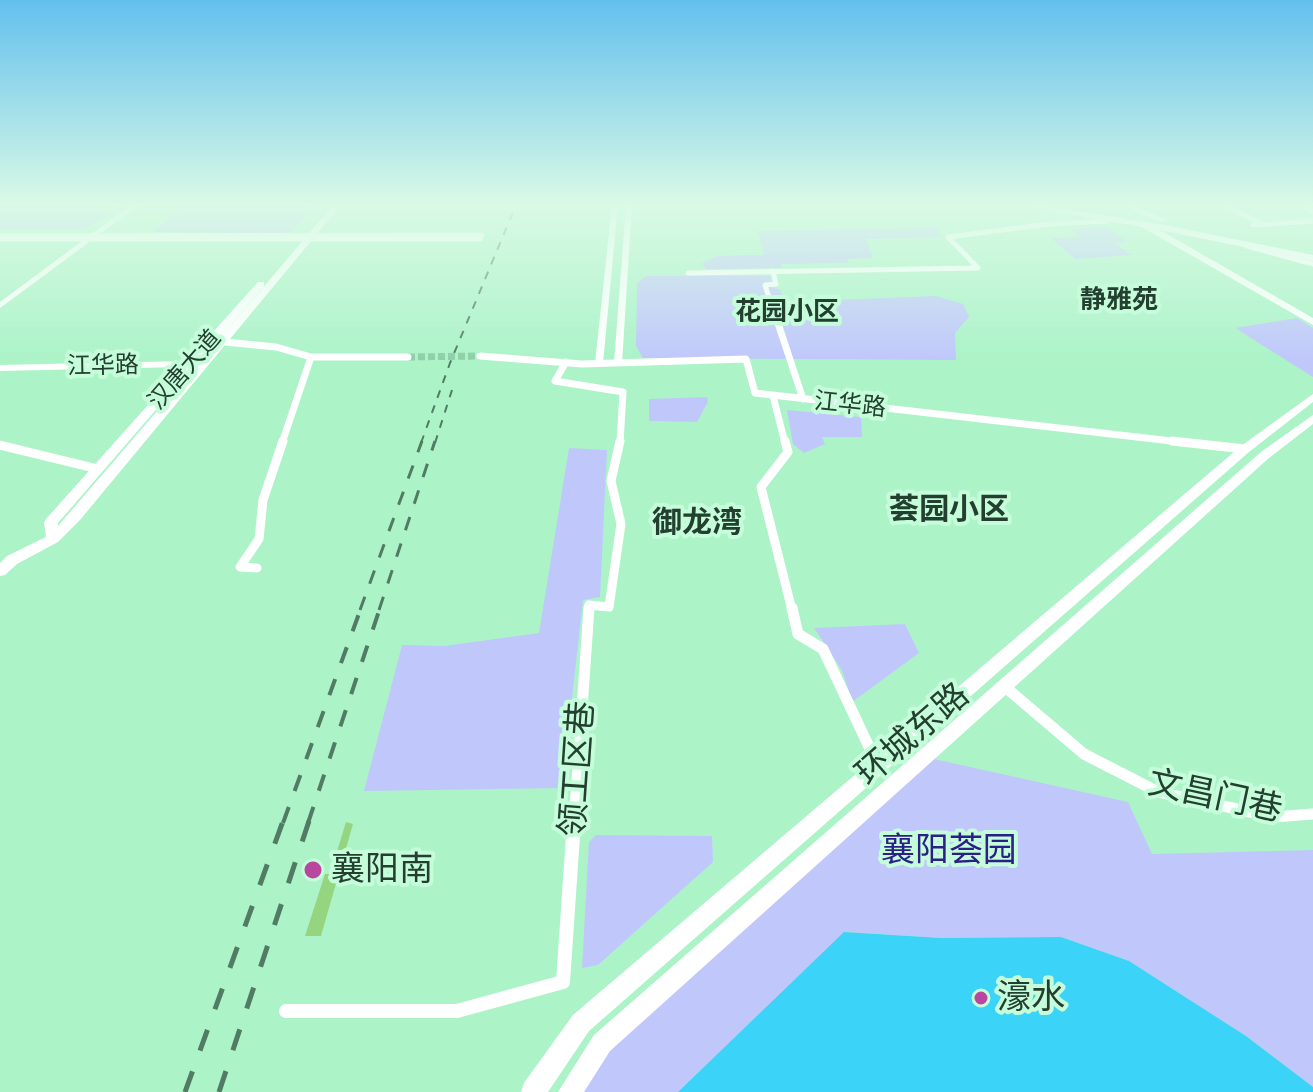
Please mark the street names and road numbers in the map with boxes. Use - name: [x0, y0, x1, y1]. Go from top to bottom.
- street label: 汉唐大道: [143, 324, 227, 416]
- street label: 江华路: [67, 351, 139, 381]
- street label: 江华路: [813, 387, 887, 423]
- street label: 环城东路: [848, 675, 978, 795]
- street label: 领工区巷: [553, 700, 603, 838]
- street label: 文昌门巷: [1144, 763, 1286, 831]

